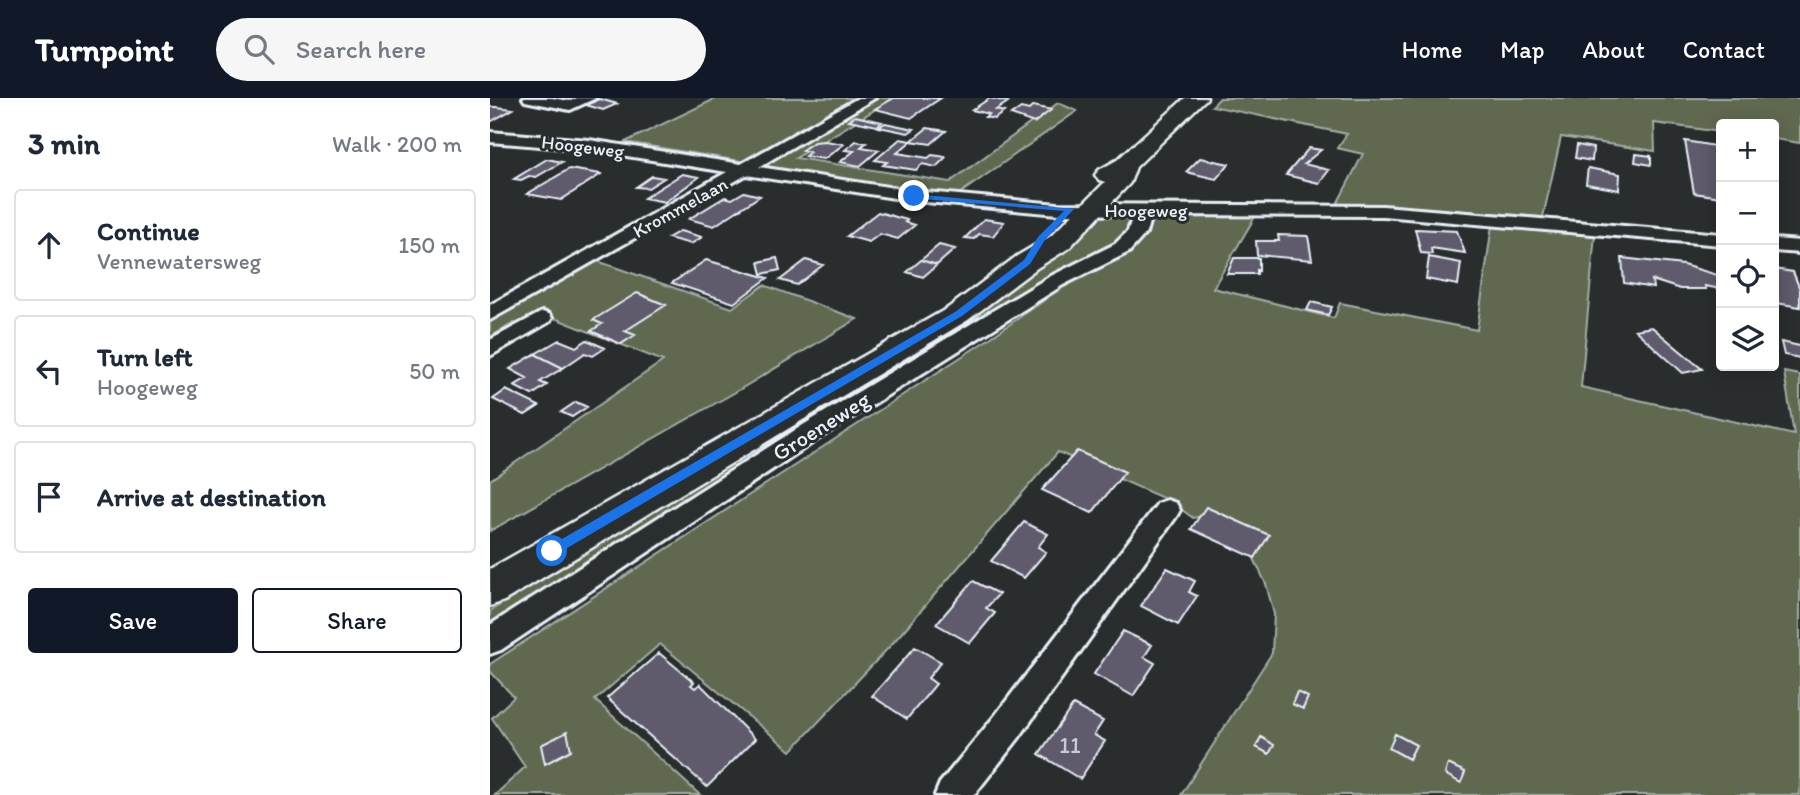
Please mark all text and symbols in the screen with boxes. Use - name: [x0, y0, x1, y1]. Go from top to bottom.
- search box: [216, 18, 706, 81]
- text: Turnpoint: [35, 30, 174, 69]
- icon: search: [240, 30, 278, 68]
- text: Search here: [296, 33, 426, 65]
- text: Home: [1402, 35, 1462, 64]
- text: Map: [1500, 35, 1544, 64]
- text: About: [1582, 35, 1645, 64]
- text: Contact: [1683, 35, 1765, 64]
- map controls: [1716, 119, 1779, 371]
- button: +: [1716, 119, 1779, 182]
- text: 3 min: [28, 125, 100, 162]
- text: Walk · 200 m: [332, 130, 462, 158]
- street label: Hoogeweg: [540, 130, 626, 163]
- street label: Krommelaan: [629, 172, 732, 243]
- route end: [898, 180, 929, 211]
- button: −: [1716, 182, 1779, 245]
- street label: Hoogeweg: [1104, 199, 1188, 222]
- text: Continue: [97, 215, 200, 247]
- icon: ahead: [30, 226, 68, 264]
- text: 150 m: [399, 231, 460, 259]
- button: locate: [1716, 245, 1779, 308]
- text: Vennewatersweg: [97, 247, 261, 275]
- button: layers: [1716, 308, 1779, 371]
- text: Turn left: [97, 341, 193, 373]
- icon: left: [30, 352, 68, 390]
- text: 50 m: [409, 357, 460, 385]
- text: Hoogeweg: [97, 373, 198, 401]
- street label: Groeneweg: [767, 385, 875, 467]
- icon: arrive: [30, 478, 68, 516]
- text: Arrive at destination: [97, 481, 326, 513]
- route start: [536, 535, 567, 566]
- button: Save: [28, 588, 238, 653]
- button: Share: [252, 588, 462, 653]
- house number: 11: [1059, 731, 1081, 759]

